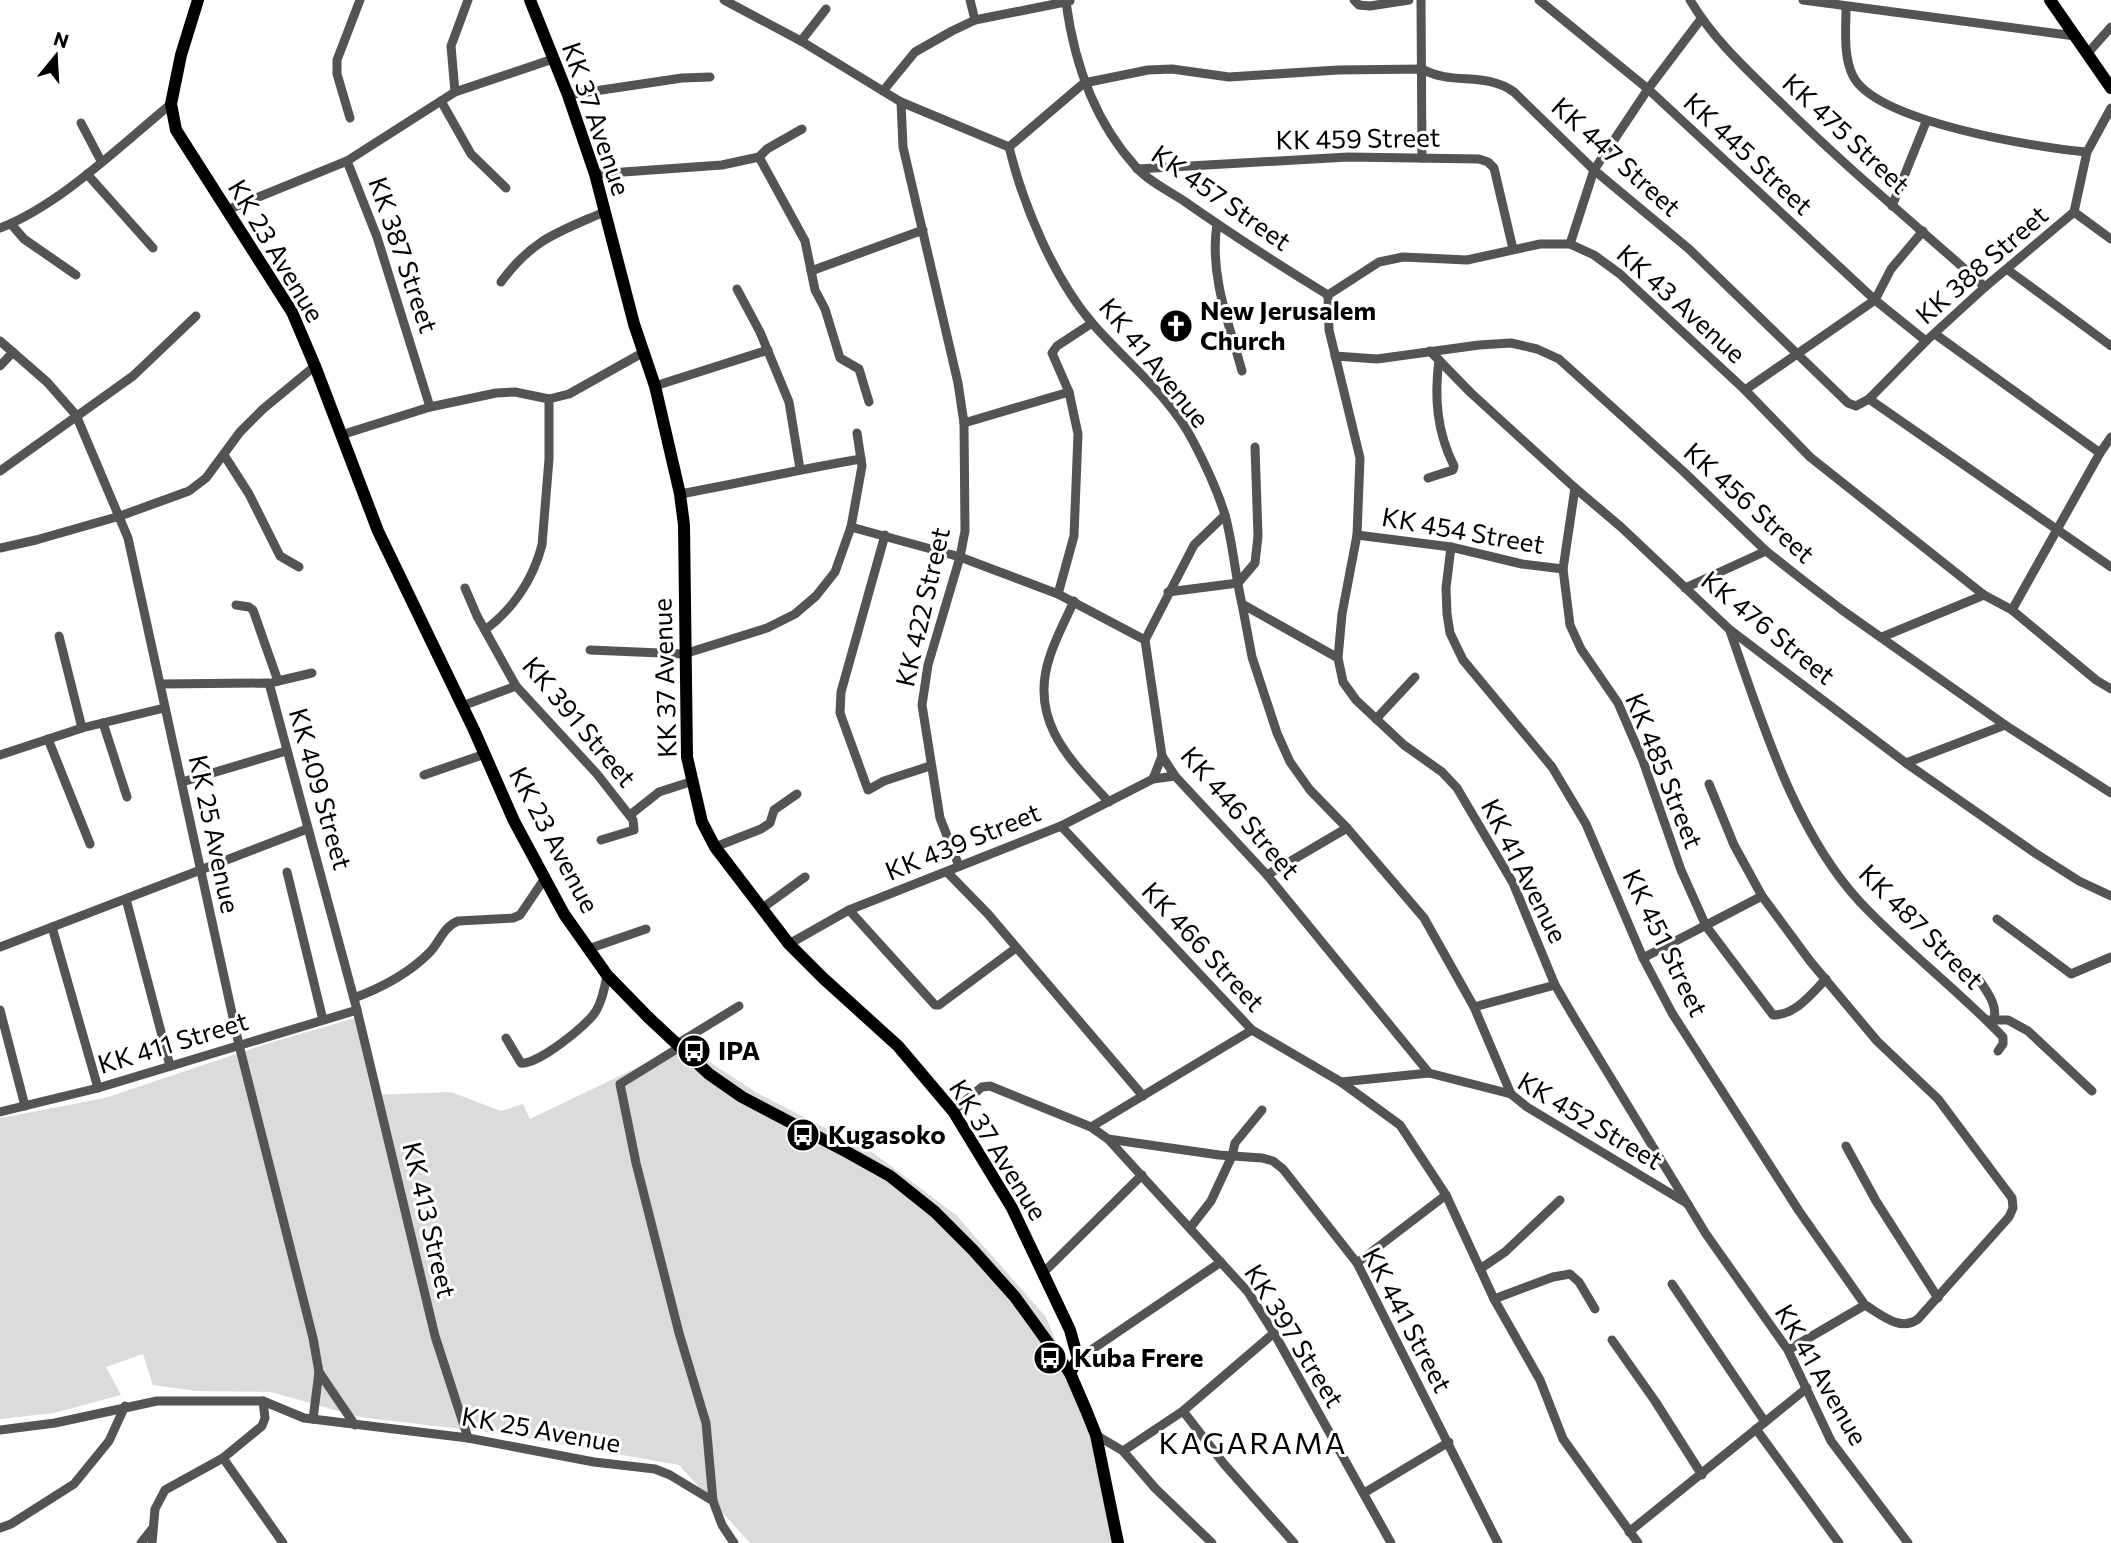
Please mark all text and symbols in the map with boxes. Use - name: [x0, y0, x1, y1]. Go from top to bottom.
- north arrow: [21, 21, 91, 91]
- text: N: [51, 26, 72, 52]
- street label: KK 37 Avenue: [557, 38, 638, 199]
- street label: KK 475 Street: [1777, 66, 1917, 199]
- street label: KK 445 Street: [1678, 85, 1820, 220]
- street label: KK 447 Street: [1546, 90, 1688, 222]
- street label: KK 459 Street: [1275, 121, 1441, 154]
- street label: KK 457 Street: [1146, 137, 1297, 256]
- street label: KK 23 Avenue: [223, 173, 332, 327]
- street label: KK 387 Street: [363, 173, 446, 336]
- street label: KK 388 Street: [1909, 198, 2053, 330]
- street label: KK 43 Avenue: [1611, 237, 1753, 369]
- street label: KK 41 Avenue: [1094, 291, 1217, 433]
- place label: New Jerusalem Church: [1200, 294, 1376, 355]
- church icon: New Jerusalem Church: [1157, 307, 1195, 345]
- street label: KK 456 Street: [1678, 435, 1822, 568]
- street label: KK 454 Street: [1380, 500, 1547, 559]
- street label: KK 422 Street: [888, 524, 955, 689]
- street label: KK 476 Street: [1696, 564, 1842, 690]
- street label: KK 37 Avenue: [645, 598, 682, 759]
- street label: KK 391 Street: [517, 650, 643, 792]
- street label: KK 485 Street: [1620, 688, 1711, 853]
- street label: KK 409 Street: [284, 704, 359, 873]
- street label: KK 446 Street: [1175, 739, 1307, 885]
- street label: KK 25 Avenue: [184, 752, 247, 916]
- street label: KK 23 Avenue: [504, 761, 607, 918]
- street label: KK 41 Avenue: [1476, 793, 1575, 948]
- street label: KK 439 Street: [880, 795, 1045, 886]
- street label: KK 487 Street: [1853, 857, 1991, 995]
- street label: KK 451 Street: [1617, 864, 1715, 1021]
- street label: KK 466 Street: [1136, 875, 1272, 1017]
- street label: KK 411 Street: [94, 1004, 251, 1079]
- bus stop icon: IPA: [675, 1032, 713, 1070]
- place label: IPA: [718, 1034, 761, 1065]
- street label: KK 452 Street: [1513, 1064, 1669, 1175]
- street label: KK 37 Avenue: [944, 1073, 1055, 1225]
- bus stop icon: Kugasoko: [784, 1116, 822, 1154]
- place label: Kugasoko: [828, 1118, 946, 1149]
- street label: KK 413 Street: [397, 1139, 463, 1301]
- street label: KK 441 Street: [1357, 1241, 1460, 1397]
- street label: KK 397 Street: [1239, 1258, 1351, 1412]
- street label: KK 41 Avenue: [1770, 1298, 1875, 1450]
- bus stop icon: Kuba Frere: [1031, 1339, 1069, 1377]
- place label: Kuba Frere: [1074, 1341, 1204, 1372]
- street label: KK 25 Avenue: [459, 1399, 623, 1458]
- district label: KAGARAMA: [1159, 1423, 1347, 1460]

